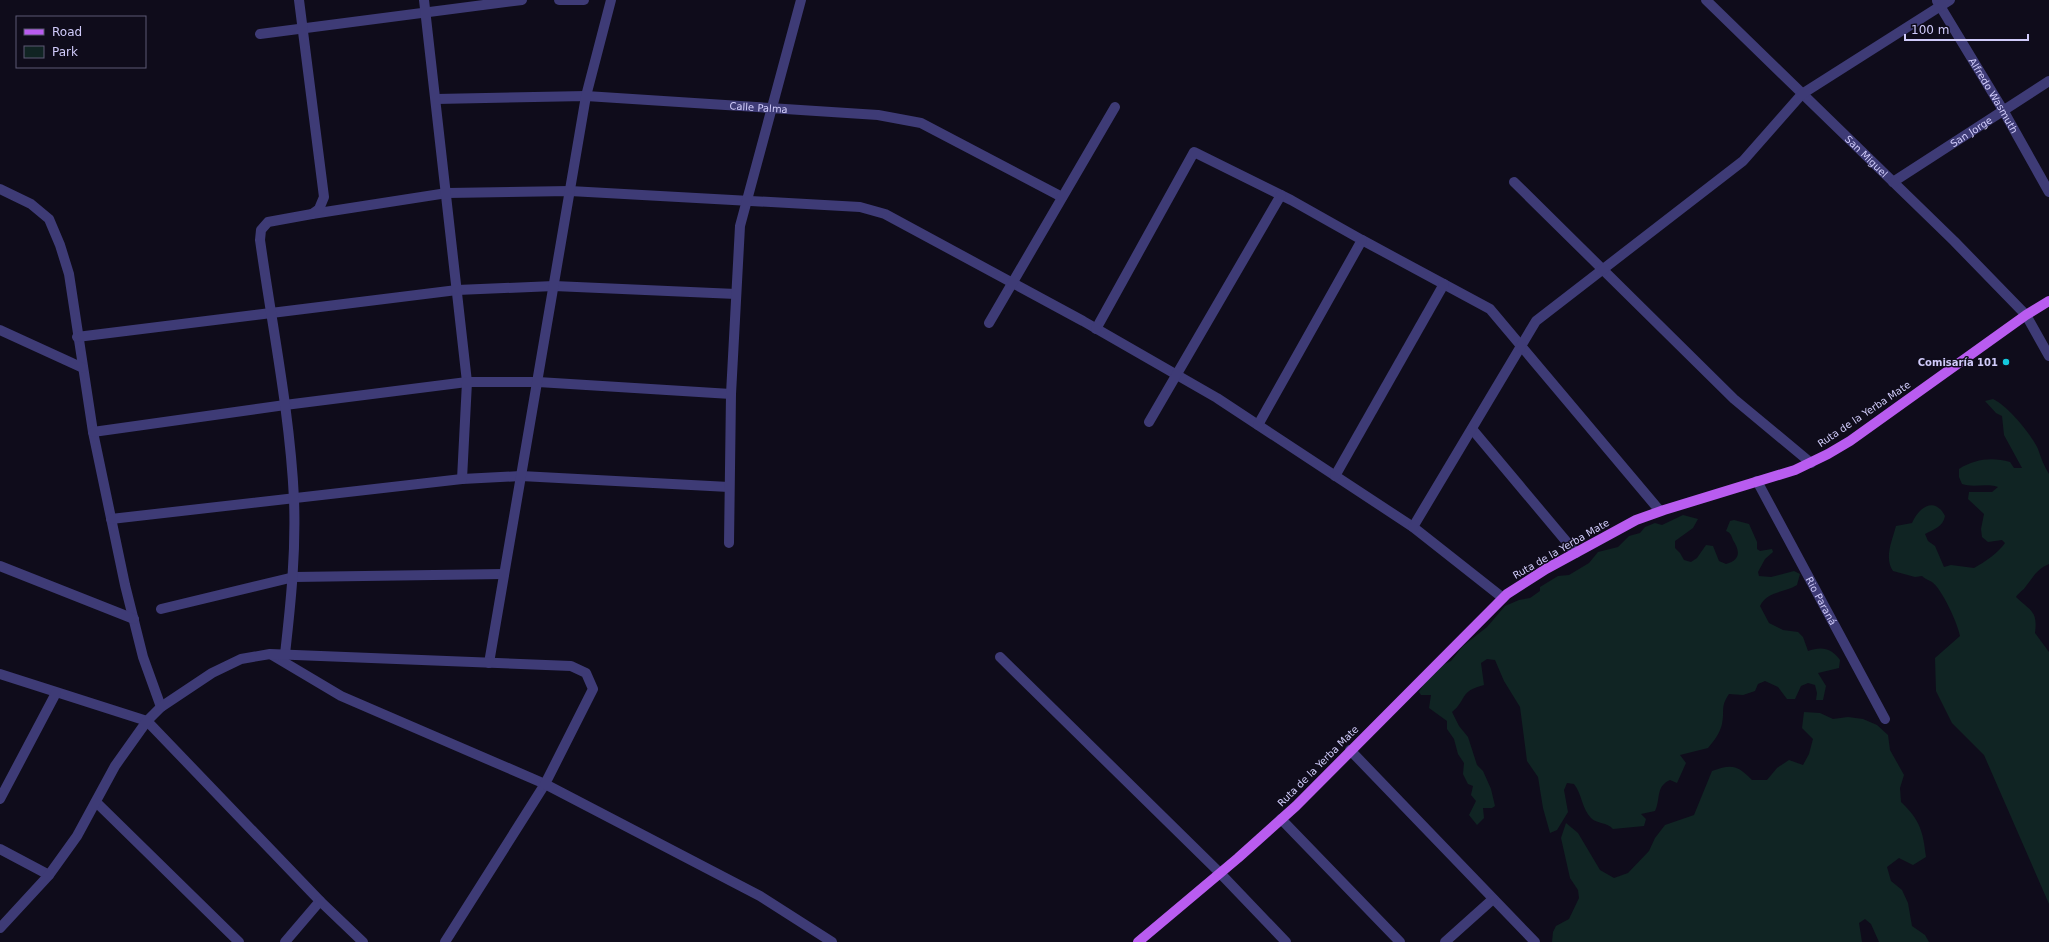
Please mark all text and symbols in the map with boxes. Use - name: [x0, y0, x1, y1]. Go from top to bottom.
- legend: [16, 16, 146, 68]
- scale bar: [1905, 16, 2028, 42]
- text: 100 m: [1911, 23, 1949, 37]
- text: Road: [52, 25, 82, 39]
- text: Park: [52, 45, 78, 59]
- street label: Alfredo Wasmuth: [1967, 56, 2020, 135]
- street label: Calle Palma: [729, 100, 788, 115]
- street label: San Jorge: [1948, 114, 1994, 149]
- street label: San Miguel: [1843, 133, 1890, 179]
- place label: Comisaría 101: [1918, 357, 1998, 368]
- marker: Comisaría 101: [2001, 357, 2011, 367]
- street label: Ruta de la Yerba Mate: [1816, 379, 1912, 449]
- street label: Ruta de la Yerba Mate: [1511, 517, 1611, 581]
- street label: Rio Paraná: [1804, 575, 1839, 627]
- street label: Ruta de la Yerba Mate: [1275, 723, 1361, 809]

